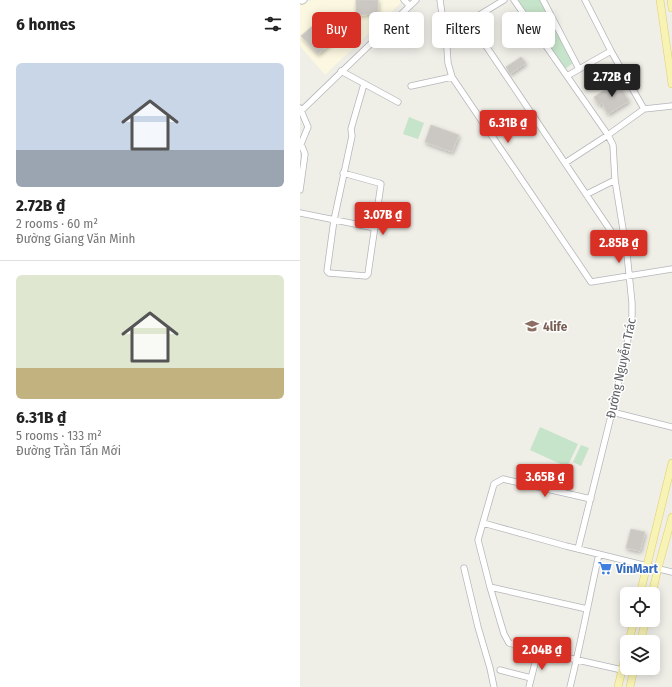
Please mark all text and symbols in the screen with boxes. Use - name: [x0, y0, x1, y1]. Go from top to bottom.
- chip: Buy: [312, 12, 361, 48]
- chip: Rent: [369, 12, 424, 48]
- chip: Filters: [432, 12, 494, 48]
- chip: New: [502, 12, 555, 48]
- icon: filters: [262, 13, 284, 35]
- text: 6 homes: [16, 14, 75, 35]
- pin: 2.72B ₫: [575, 64, 649, 98]
- text: 2.72B ₫: [593, 69, 631, 84]
- icon: home: [114, 89, 186, 161]
- pin: 6.31B ₫: [471, 110, 545, 144]
- text: 6.31B ₫: [489, 115, 527, 130]
- text: 2.72B ₫: [16, 195, 65, 216]
- pin: 3.07B ₫: [346, 202, 420, 236]
- text: 3.07B ₫: [364, 207, 402, 222]
- text: 2 rooms · 60 m²: [16, 216, 98, 231]
- pin: 2.85B ₫: [582, 230, 656, 264]
- text: Đường Giang Văn Minh: [16, 231, 135, 246]
- text: 2.85B ₫: [599, 235, 639, 250]
- icon: home: [114, 301, 186, 373]
- street label: Đường Nguyễn Trác: [603, 316, 639, 420]
- school or university icon: 4life: [524, 318, 540, 334]
- place label: 4life: [543, 319, 568, 334]
- text: 6.31B ₫: [16, 407, 66, 428]
- text: 5 rooms · 133 m²: [16, 428, 102, 443]
- text: Đường Trần Tấn Mới: [16, 443, 121, 458]
- pin: 3.65B ₫: [508, 464, 582, 498]
- text: 3.65B ₫: [525, 469, 565, 484]
- supermarket icon: VinMart: [597, 560, 613, 576]
- place label: VinMart: [615, 561, 659, 576]
- map controls: [620, 587, 660, 675]
- button: locate: [620, 587, 660, 627]
- button: layers: [620, 635, 660, 675]
- pin: 2.04B ₫: [505, 637, 579, 671]
- text: 2.04B ₫: [522, 642, 562, 657]

